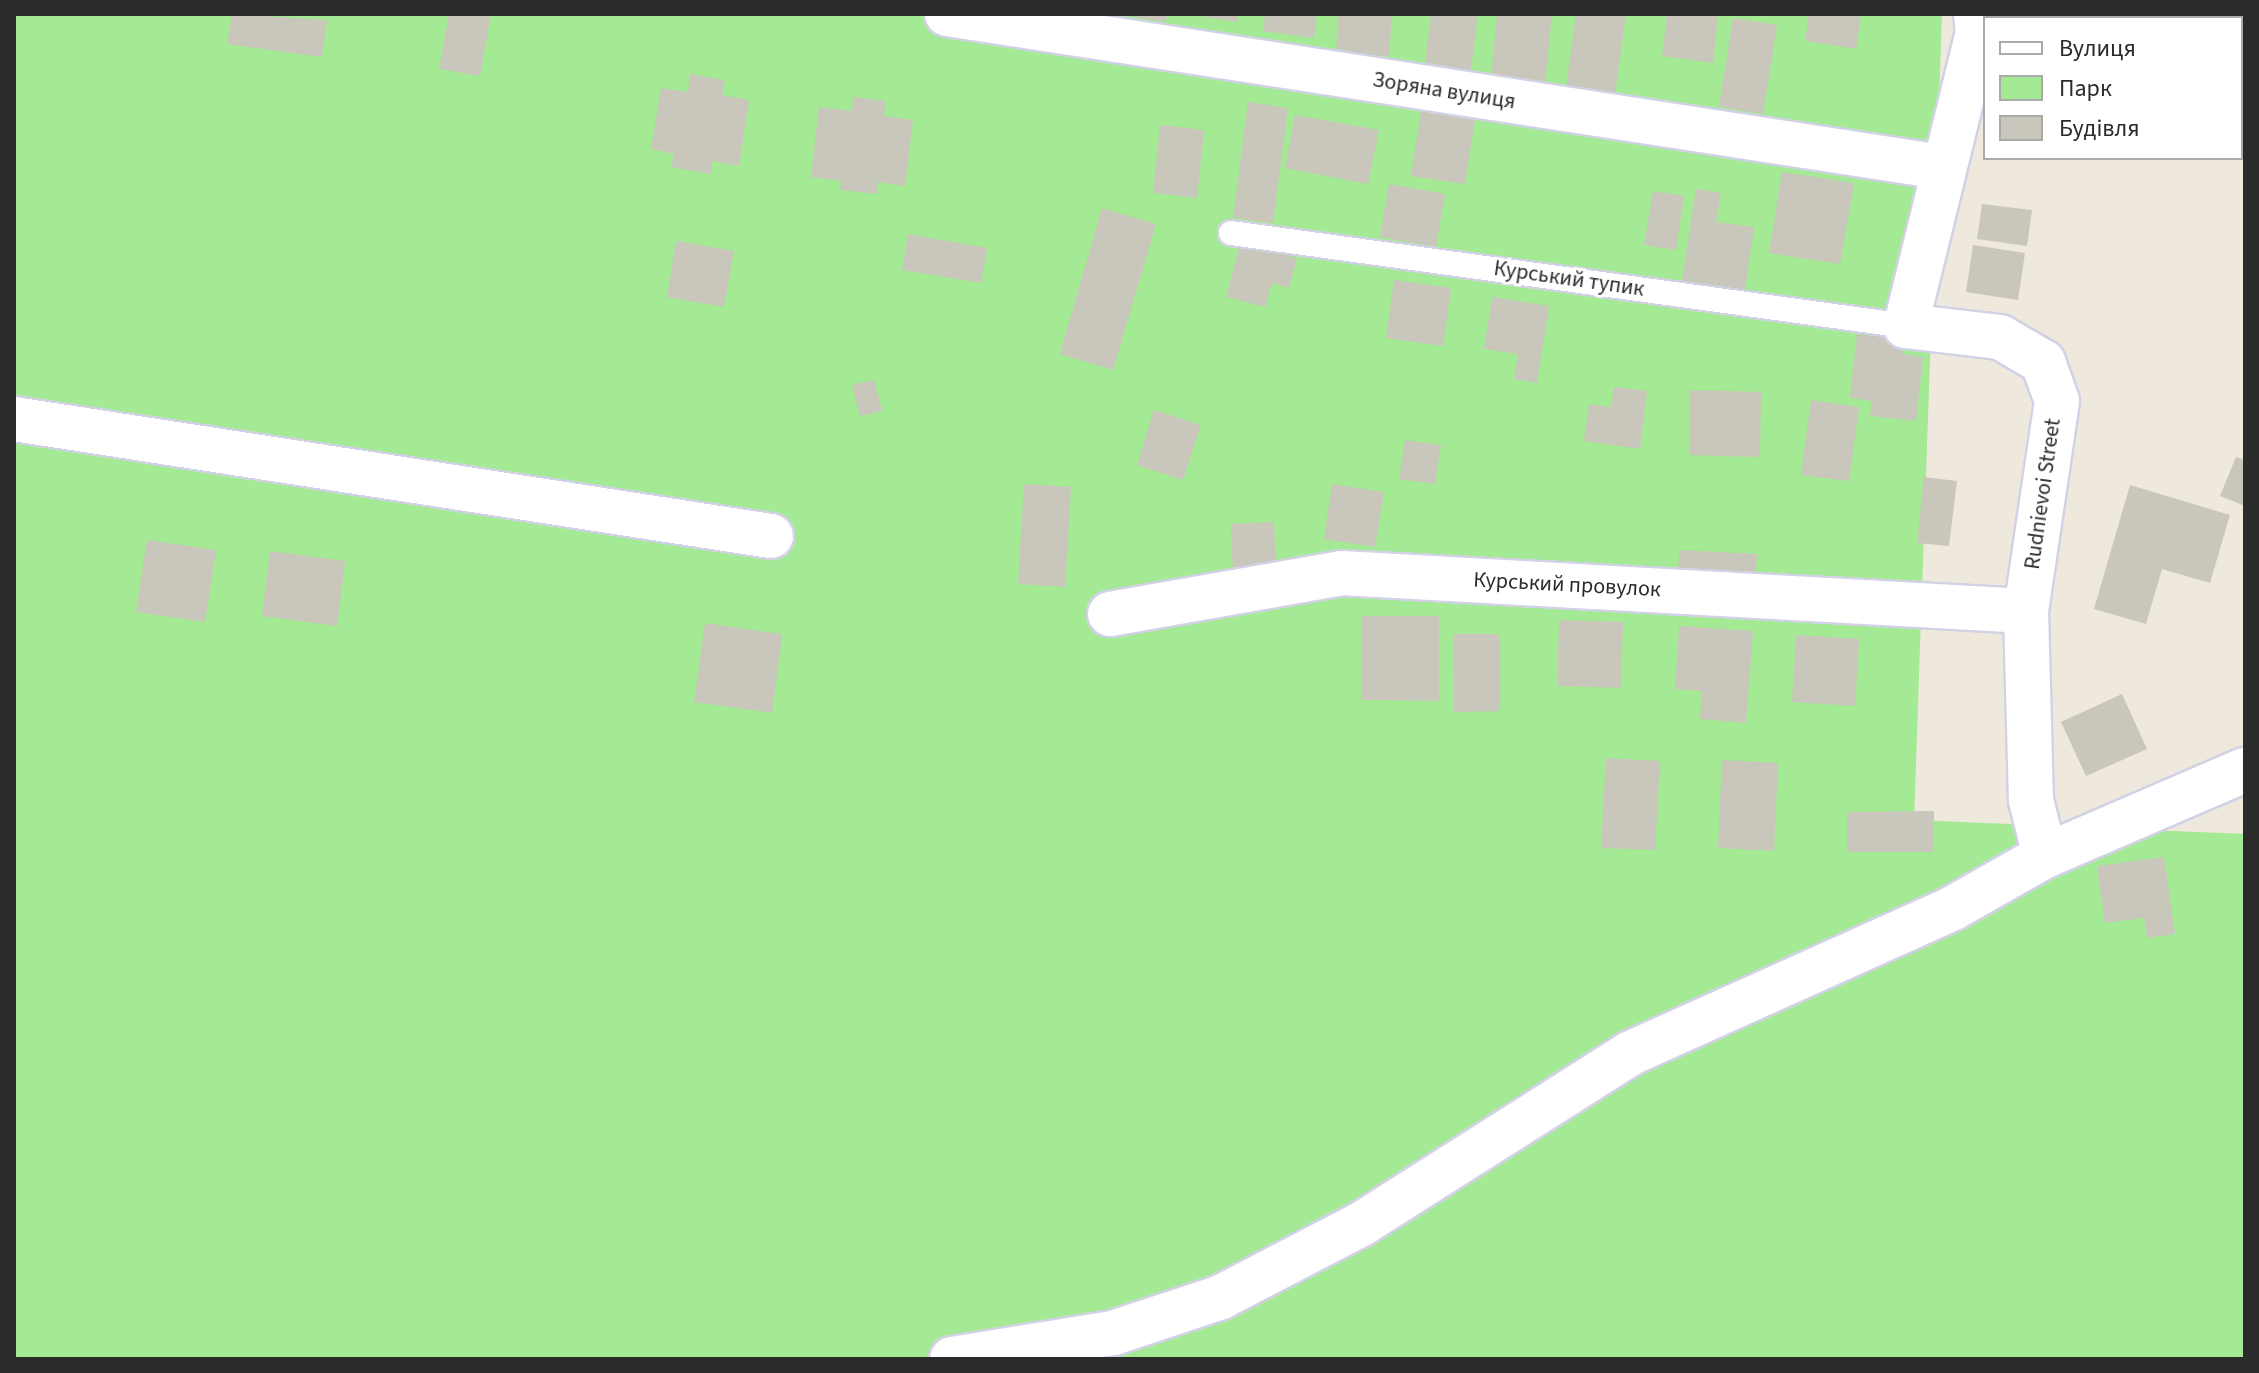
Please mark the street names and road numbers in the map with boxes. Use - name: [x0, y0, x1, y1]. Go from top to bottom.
- street label: Зоряна вулиця: [1371, 67, 1517, 115]
- street label: Курський тупик: [1492, 255, 1646, 303]
- street label: Rudnievoi Street: [2019, 417, 2067, 571]
- street label: Курський провулок: [1473, 567, 1661, 603]

